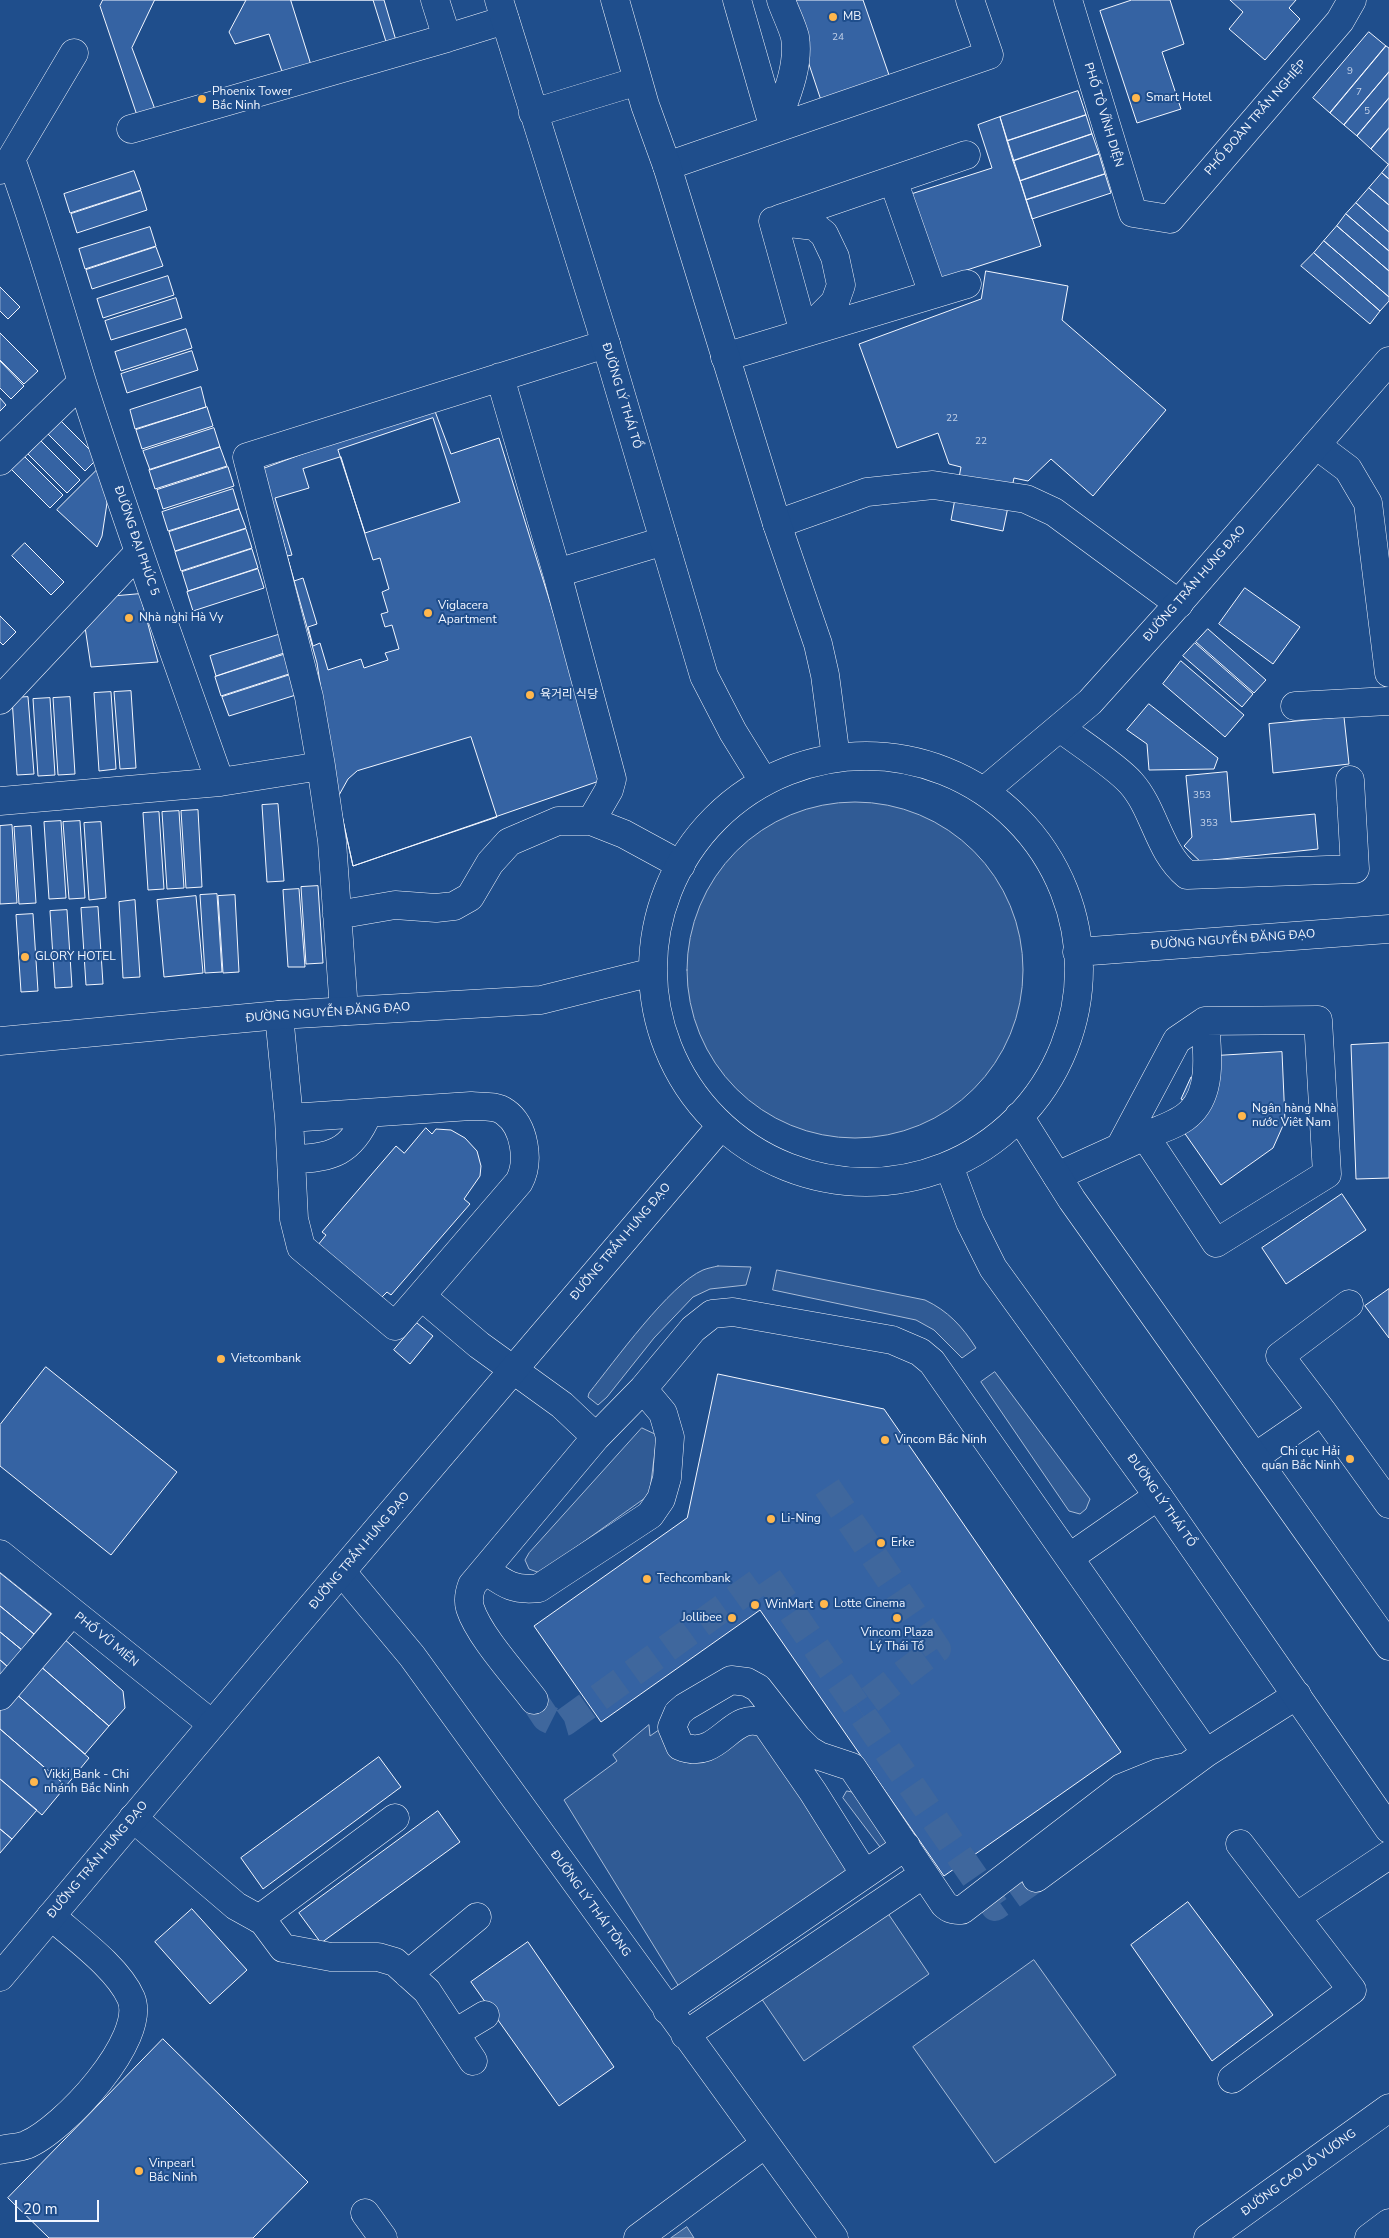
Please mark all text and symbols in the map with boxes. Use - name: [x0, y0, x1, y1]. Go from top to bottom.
- place label: MB: [843, 10, 861, 24]
- marker: MB: [827, 11, 839, 23]
- house number: 24: [832, 32, 844, 44]
- street label: PHỐ ĐOÀN TRẦN NGHIỆP: [1202, 57, 1310, 179]
- street label: PHỐ TÔ VĨNH DIỆN: [1080, 61, 1126, 169]
- house number: 9: [1347, 66, 1353, 78]
- place label: Phoenix Tower Bắc Ninh: [212, 85, 292, 113]
- house number: 7: [1356, 87, 1362, 99]
- place label: Smart Hotel: [1146, 91, 1212, 105]
- marker: Smart Hotel: [1130, 92, 1142, 104]
- marker: Phoenix Tower Bắc Ninh: [196, 93, 208, 105]
- house number: 5: [1364, 106, 1370, 118]
- street label: ĐƯỜNG LÝ THÁI TỔ: [598, 341, 644, 451]
- house number: 22: [946, 413, 958, 425]
- house number: 22: [975, 436, 987, 448]
- street label: ĐƯỜNG ĐẠI PHÚC 5: [110, 484, 162, 598]
- street label: ĐƯỜNG TRẦN HƯNG ĐẠO: [1141, 523, 1249, 645]
- place label: Viglacera Apartment: [438, 599, 497, 627]
- marker: Viglacera Apartment: [422, 607, 434, 619]
- place label: Nhà nghỉ Hà Vy: [139, 611, 223, 625]
- marker: Nhà nghỉ Hà Vy: [123, 612, 135, 624]
- place label: 육거리 식당: [540, 688, 598, 702]
- marker: 육거리 식당: [524, 689, 536, 701]
- house number: 353: [1193, 790, 1211, 802]
- house number: 353: [1200, 818, 1218, 830]
- street label: ĐƯỜNG NGUYỄN ĐĂNG ĐẠO: [1150, 927, 1316, 953]
- place label: GLORY HOTEL: [35, 950, 116, 964]
- marker: GLORY HOTEL: [19, 951, 31, 963]
- street label: ĐƯỜNG NGUYỄN ĐĂNG ĐẠO: [245, 1000, 411, 1026]
- place label: Ngân hàng Nhà nước Viêt Nam: [1252, 1102, 1336, 1130]
- marker: Ngân hàng Nhà nước Viêt Nam: [1236, 1110, 1248, 1122]
- street label: ĐƯỜNG TRẦN HƯNG ĐẠO: [568, 1181, 674, 1303]
- place label: Vietcombank: [231, 1352, 301, 1366]
- marker: Vietcombank: [215, 1353, 227, 1365]
- place label: Vincom Bắc Ninh: [895, 1433, 987, 1447]
- marker: Vincom Bắc Ninh: [879, 1434, 891, 1446]
- place label: Chi cục Hải quan Bắc Ninh: [1262, 1445, 1340, 1473]
- street label: ĐƯỜNG LÝ THÁI TỔ: [1124, 1452, 1198, 1550]
- marker: Chi cục Hải quan Bắc Ninh: [1344, 1453, 1356, 1465]
- street label: ĐƯỜNG TRẦN HƯNG ĐẠO: [307, 1490, 413, 1612]
- place label: Li-Ning: [781, 1512, 821, 1526]
- marker: Li-Ning: [765, 1513, 777, 1525]
- place label: Erke: [891, 1536, 915, 1550]
- marker: Erke: [875, 1537, 887, 1549]
- place label: Techcombank: [657, 1572, 731, 1586]
- marker: Techcombank: [641, 1573, 653, 1585]
- place label: Lotte Cinema: [834, 1597, 905, 1611]
- place label: WinMart: [765, 1598, 813, 1612]
- marker: Lotte Cinema: [818, 1598, 830, 1610]
- marker: WinMart: [749, 1599, 761, 1611]
- street label: PHỐ VŨ MIÊN: [71, 1610, 141, 1670]
- place label: Jollibee: [682, 1611, 722, 1625]
- marker: Jollibee: [726, 1612, 738, 1624]
- marker: Vincom Plaza Lý Thái Tổ: [891, 1612, 903, 1624]
- place label: Vincom Plaza Lý Thái Tổ: [861, 1626, 933, 1654]
- place label: Vikki Bank - Chi nhánh Bắc Ninh: [44, 1768, 129, 1796]
- marker: Vikki Bank - Chi nhánh Bắc Ninh: [28, 1776, 40, 1788]
- street label: ĐƯỜNG TRẦN HƯNG ĐẠO: [45, 1799, 151, 1921]
- street label: ĐƯỜNG LÝ THÁI TÔNG: [547, 1848, 633, 1960]
- street label: ĐƯỜNG CAO LỖ VƯƠNG: [1239, 2126, 1359, 2220]
- place label: Vinpearl Bắc Ninh: [149, 2157, 197, 2185]
- marker: Vinpearl Bắc Ninh: [133, 2165, 145, 2177]
- scale bar: [18, 2190, 101, 2222]
- text: 20 m: [23, 2199, 58, 2219]

